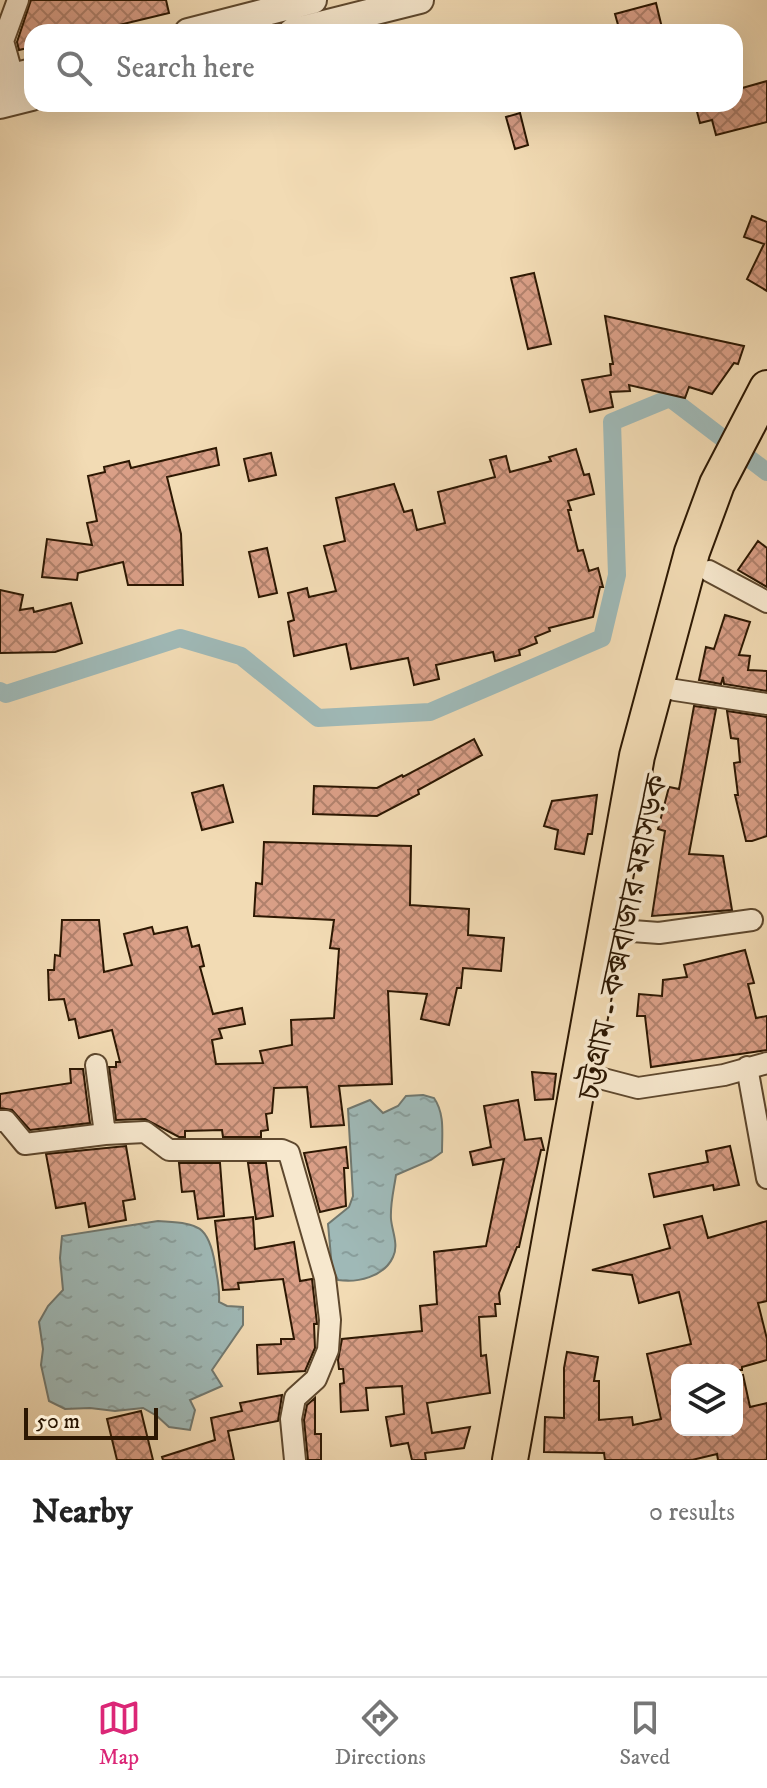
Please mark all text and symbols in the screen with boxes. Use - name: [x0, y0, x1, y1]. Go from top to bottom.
- search box: [24, 24, 743, 112]
- icon: search: [52, 46, 96, 90]
- text: Search here: [116, 50, 255, 87]
- street label: চট্টগ্রাম - কক্সবাজার মহাসড়ক: [569, 770, 678, 1105]
- map controls: [671, 1364, 743, 1436]
- button: layers: [671, 1364, 743, 1436]
- scale bar: [24, 1404, 158, 1440]
- text: 50 m: [36, 1408, 80, 1435]
- text: Nearby: [32, 1491, 133, 1533]
- text: 0 results: [649, 1496, 735, 1529]
- tab: Map: [97, 1696, 141, 1771]
- tab: Directions: [335, 1696, 426, 1771]
- tab: Saved: [620, 1696, 670, 1771]

